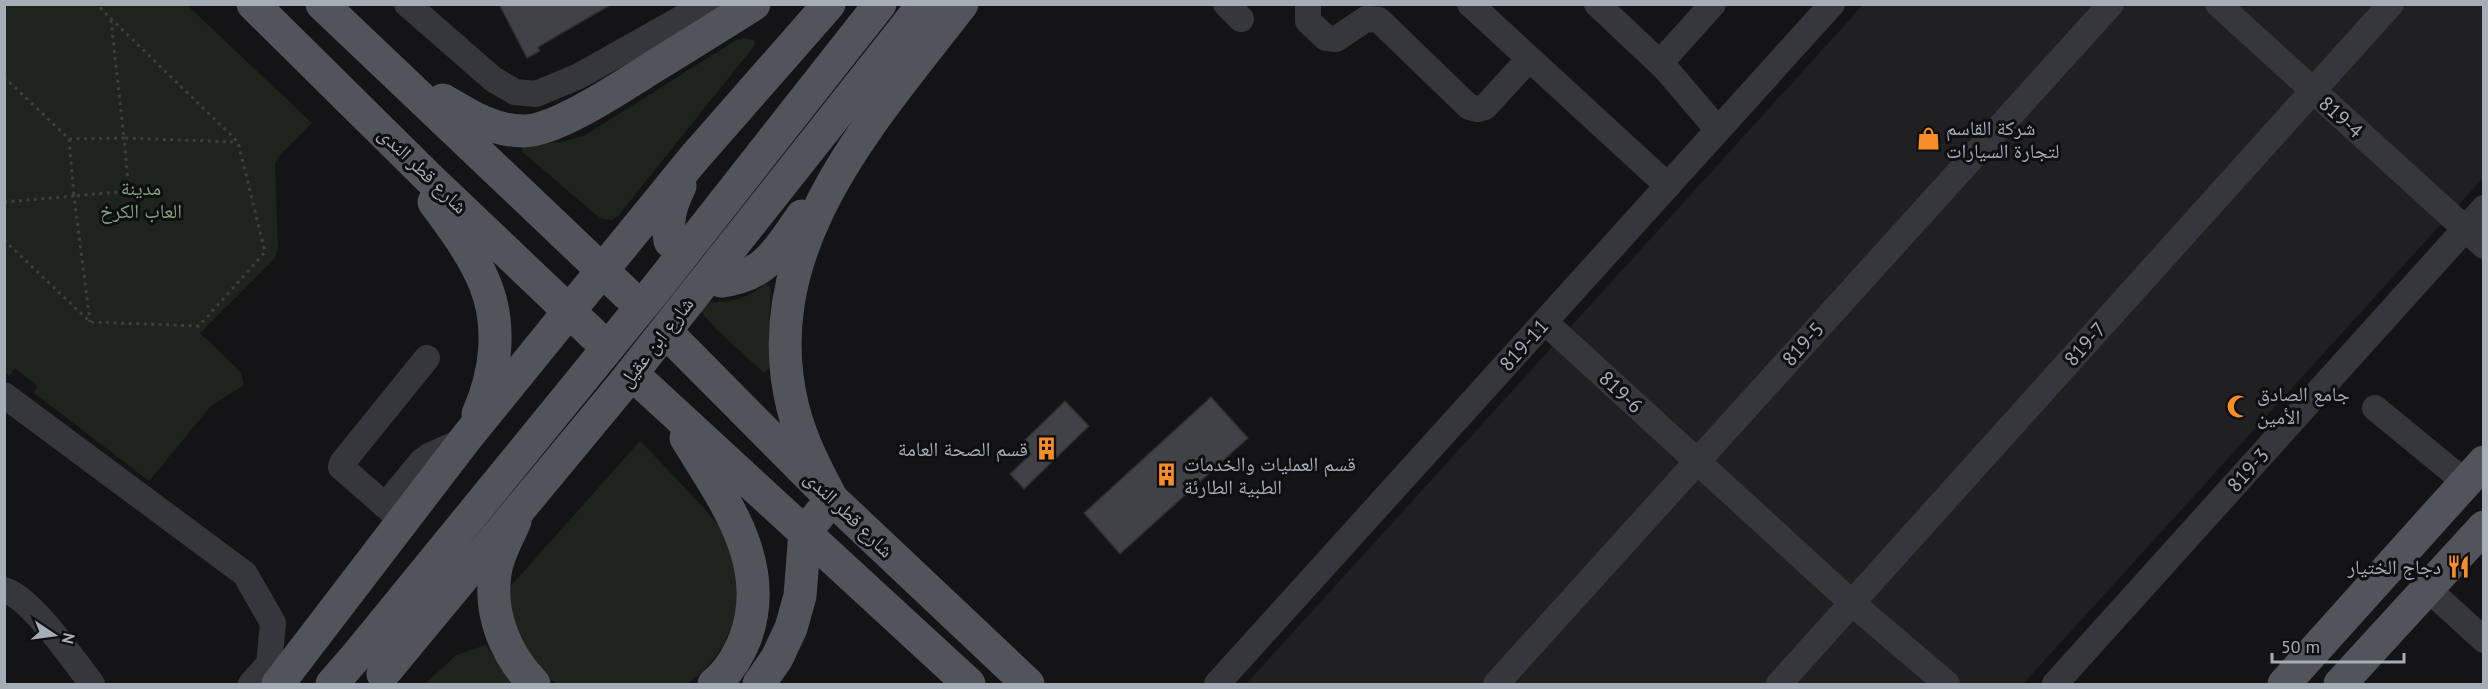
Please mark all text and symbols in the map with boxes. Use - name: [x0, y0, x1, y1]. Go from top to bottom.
- street label: 819-4: [2313, 90, 2369, 144]
- place label: شركة القاسم لتجارة السيارات: [1946, 115, 2059, 164]
- street label: شارع قطر الندى: [373, 121, 473, 219]
- shop icon: شركة القاسم لتجارة السيارات: [1915, 126, 1941, 152]
- park label: مدينة العاب الكرخ: [100, 175, 182, 224]
- street label: شارع ابن عقيل: [613, 292, 699, 392]
- street label: 819-11: [1494, 313, 1554, 377]
- street label: 819-5: [1776, 316, 1830, 372]
- street label: 819-7: [2058, 316, 2112, 372]
- street label: 819-6: [1594, 365, 1648, 419]
- place label: جامع الصادق الأمين: [2257, 381, 2350, 430]
- mosque icon: جامع الصادق الأمين: [2226, 393, 2252, 419]
- place label: قسم الصحة العامة: [898, 436, 1028, 463]
- building icon: قسم الصحة العامة: [1033, 436, 1059, 462]
- street label: 819-3: [2221, 442, 2275, 498]
- place label: قسم العمليات والخدمات الطبية الطارئة: [1184, 451, 1356, 500]
- building icon: قسم العمليات والخدمات الطبية الطارئة: [1153, 462, 1179, 488]
- street label: شارع قطر الندى: [799, 465, 899, 563]
- place label: دجاج الختيار: [2346, 554, 2441, 580]
- restaurant icon: دجاج الختيار: [2446, 554, 2472, 580]
- north arrow: [24, 605, 84, 665]
- scale bar: [2272, 626, 2404, 664]
- text: N: [58, 631, 80, 646]
- text: 50 m: [2281, 635, 2320, 658]

